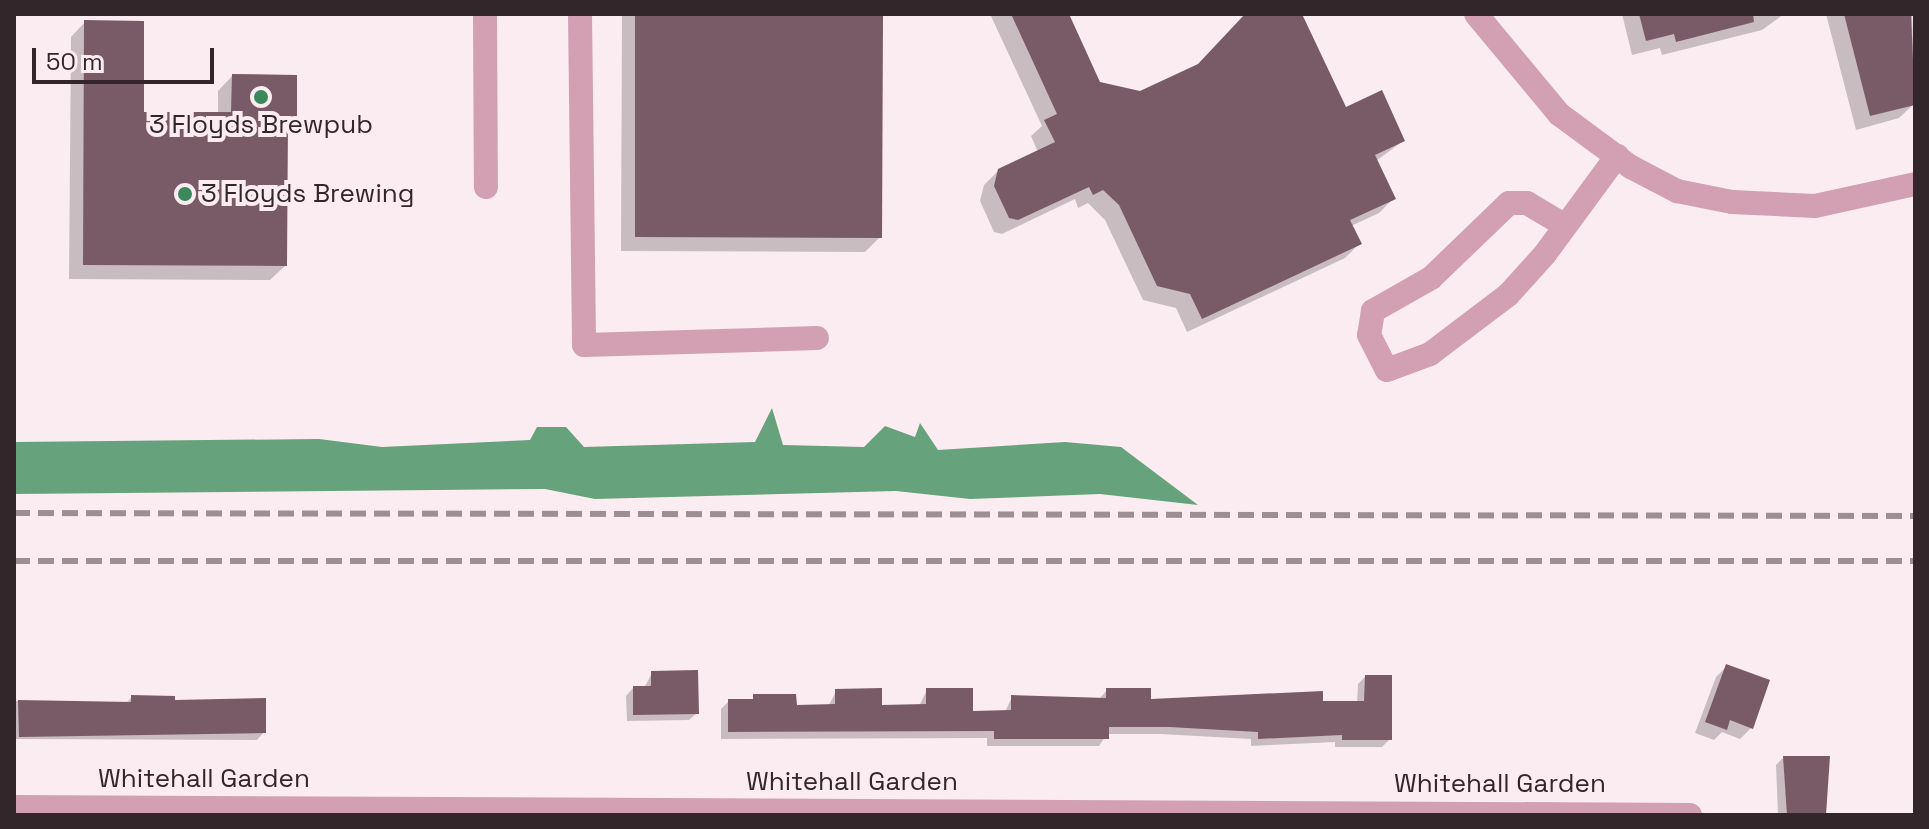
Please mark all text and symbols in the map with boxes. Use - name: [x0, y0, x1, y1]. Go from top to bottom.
- scale bar: [36, 32, 218, 82]
- text: 50 m: [46, 46, 103, 77]
- marker: 3 Floyds Brewpub: [252, 88, 270, 106]
- place label: 3 Floyds Brewpub: [149, 109, 373, 141]
- place label: 3 Floyds Brewing: [201, 178, 414, 210]
- marker: 3 Floyds Brewing: [176, 185, 194, 203]
- street label: Whitehall Garden: [98, 763, 310, 795]
- street label: Whitehall Garden: [746, 766, 958, 798]
- street label: Whitehall Garden: [1394, 768, 1606, 800]

